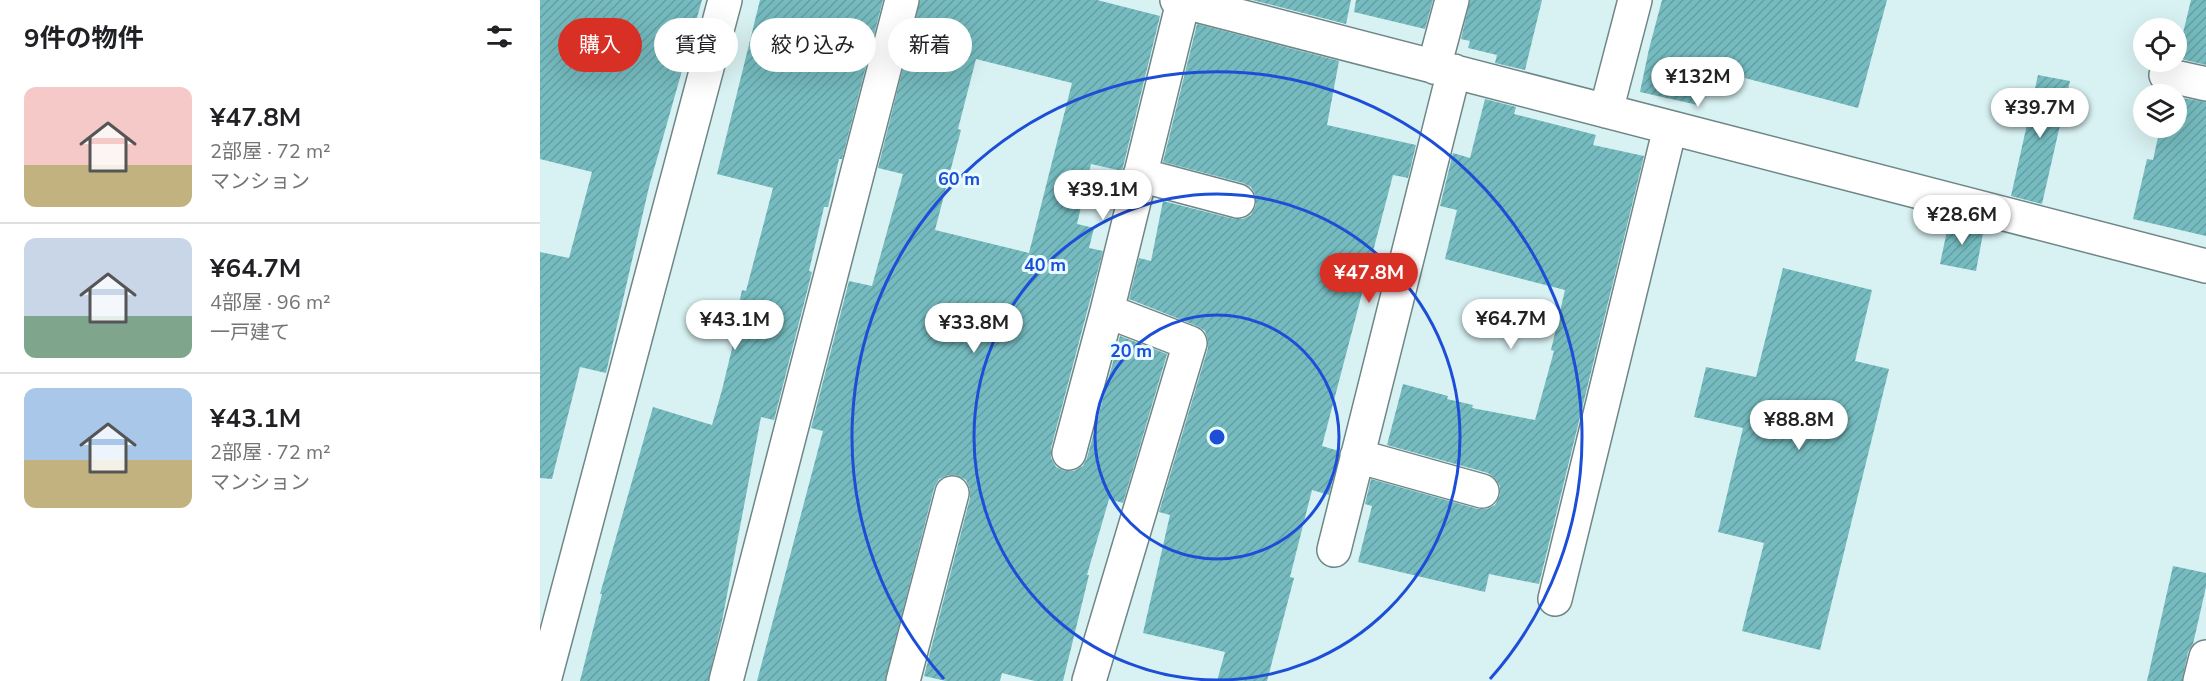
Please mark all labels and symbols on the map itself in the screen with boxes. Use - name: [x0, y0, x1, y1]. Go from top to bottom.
- pin: ¥132M: [1656, 57, 1740, 108]
- pin: ¥39.7M: [1991, 88, 2089, 139]
- text: 60 m: [938, 167, 980, 191]
- pin: ¥39.1M: [1054, 170, 1152, 221]
- pin: ¥28.6M: [1913, 195, 2011, 246]
- text: 40 m: [1024, 253, 1066, 277]
- pin: ¥47.8M: [1320, 253, 1418, 304]
- pin: ¥64.7M: [1462, 299, 1560, 350]
- pin: ¥43.1M: [686, 300, 784, 351]
- pin: ¥33.8M: [925, 303, 1023, 354]
- text: 20 m: [1110, 339, 1152, 363]
- pin: ¥88.8M: [1750, 400, 1848, 451]
- centre of rings: [1207, 427, 1227, 447]

